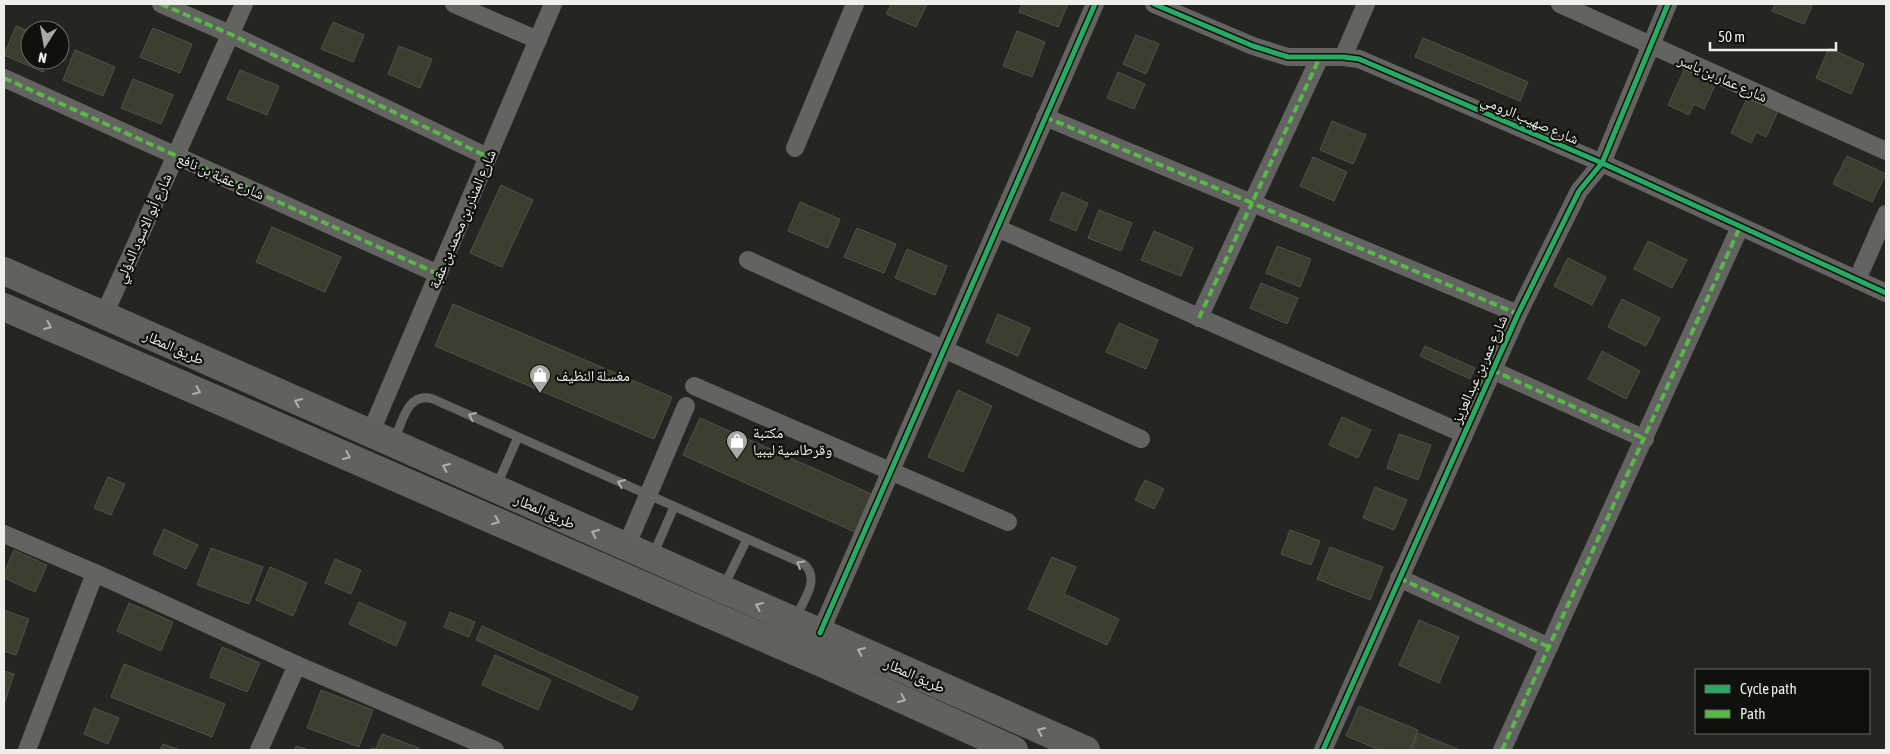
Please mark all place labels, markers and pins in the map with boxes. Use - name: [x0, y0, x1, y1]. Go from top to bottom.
- shop icon: مغسلة النظيف: [528, 363, 552, 394]
- place label: مغسلة النظيف: [556, 367, 630, 384]
- place label: مكتبة وقرطاسية ليبيا: [753, 424, 832, 459]
- shop icon: مكتبة وقرطاسية ليبيا: [725, 429, 749, 460]

